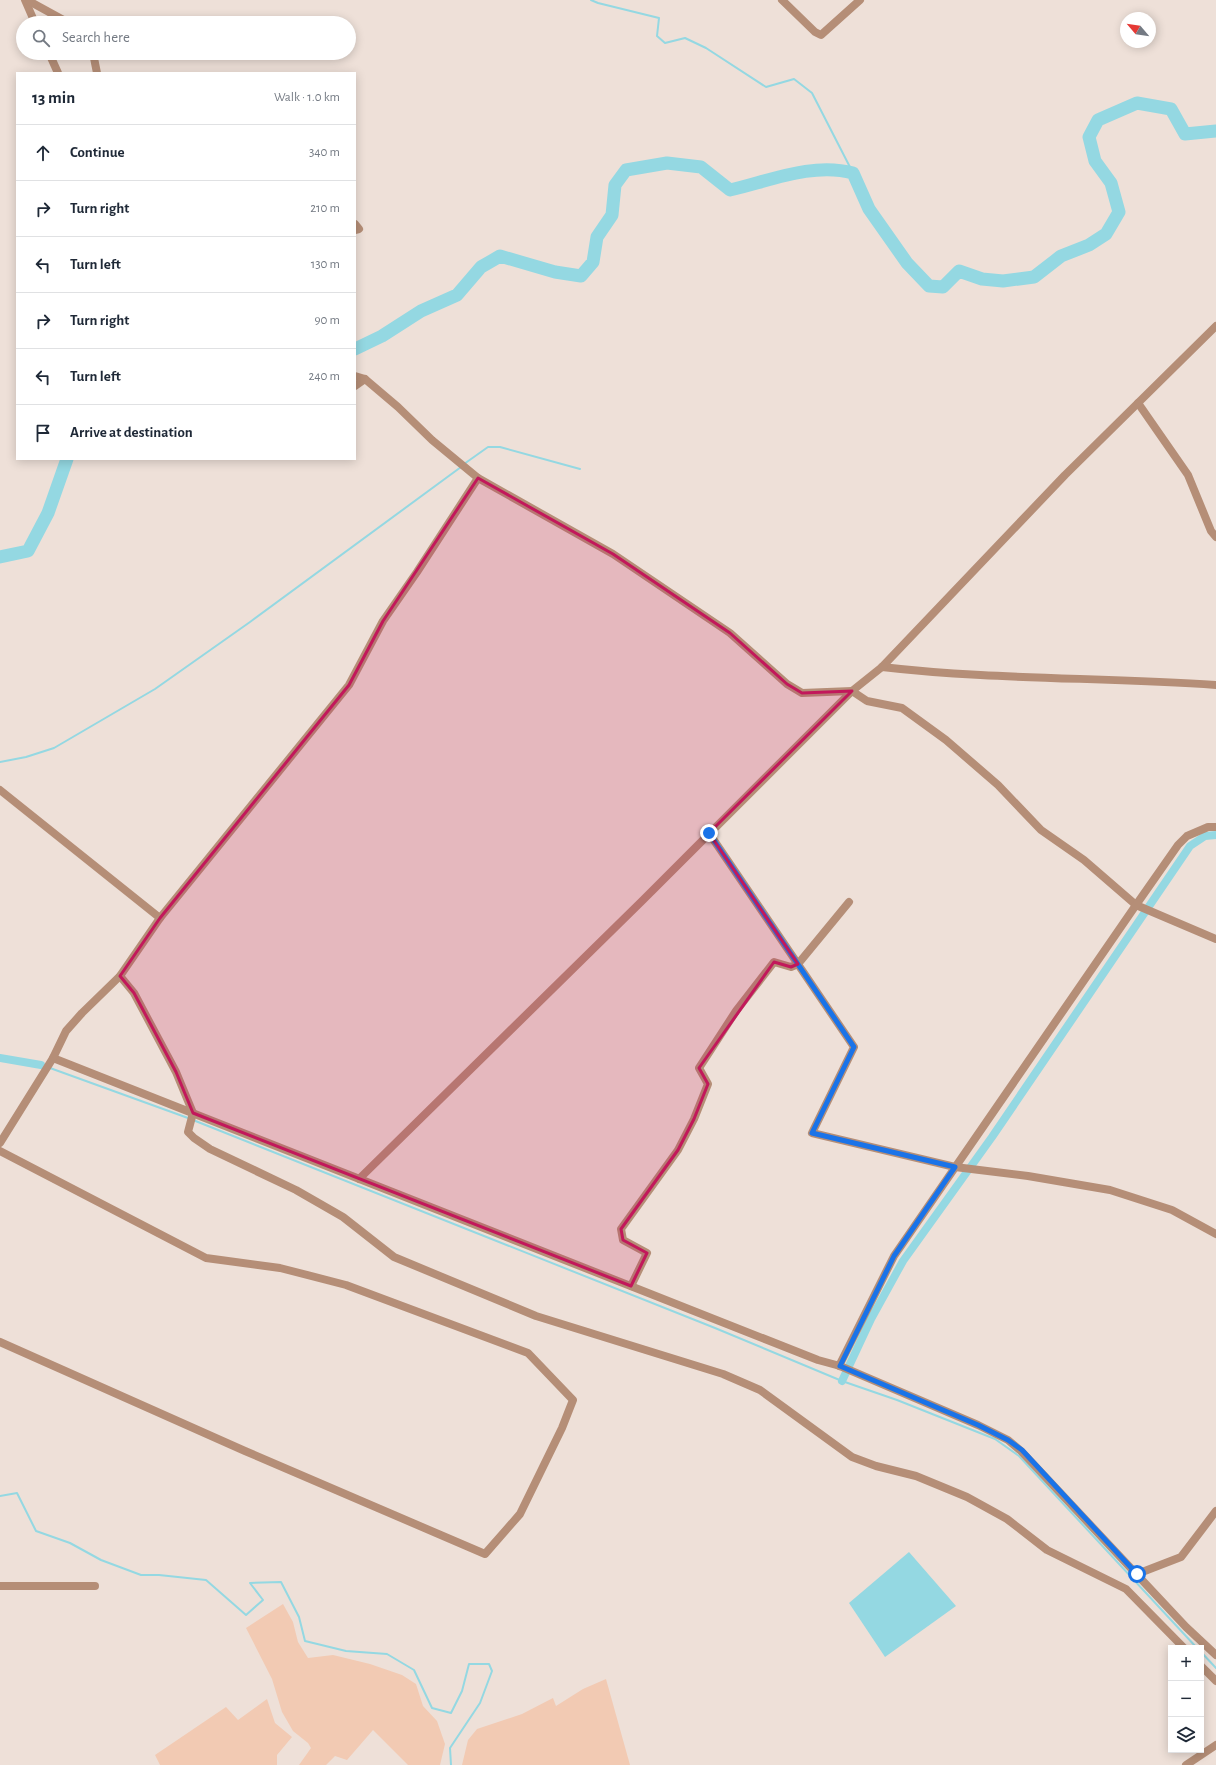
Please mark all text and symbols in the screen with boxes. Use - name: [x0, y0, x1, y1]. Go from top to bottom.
- north arrow: [1120, 12, 1156, 48]
- search box: [16, 16, 356, 60]
- icon: search: [30, 27, 52, 49]
- text: Search here: [62, 30, 130, 45]
- text: 13 min: [32, 89, 75, 106]
- text: Walk · 1.0 km: [274, 91, 340, 104]
- icon: ahead: [32, 142, 54, 164]
- text: Continue: [70, 145, 125, 160]
- text: 340 m: [309, 146, 340, 159]
- icon: right: [32, 198, 54, 220]
- text: Turn right: [70, 201, 129, 216]
- text: 210 m: [310, 202, 340, 215]
- icon: left: [32, 254, 54, 276]
- text: Turn left: [70, 257, 121, 272]
- text: 130 m: [311, 258, 340, 271]
- icon: right: [32, 310, 54, 332]
- text: Turn right: [70, 313, 129, 328]
- text: 90 m: [314, 314, 340, 327]
- icon: left: [32, 366, 54, 388]
- text: Turn left: [70, 369, 121, 384]
- text: 240 m: [308, 370, 340, 383]
- icon: arrive: [32, 422, 54, 444]
- text: Arrive at destination: [70, 425, 193, 440]
- route end: [700, 824, 718, 842]
- route start: [1128, 1565, 1146, 1583]
- map controls: [1168, 1645, 1204, 1753]
- button: +: [1168, 1645, 1204, 1681]
- button: −: [1168, 1681, 1204, 1717]
- button: layers: [1168, 1717, 1204, 1753]

